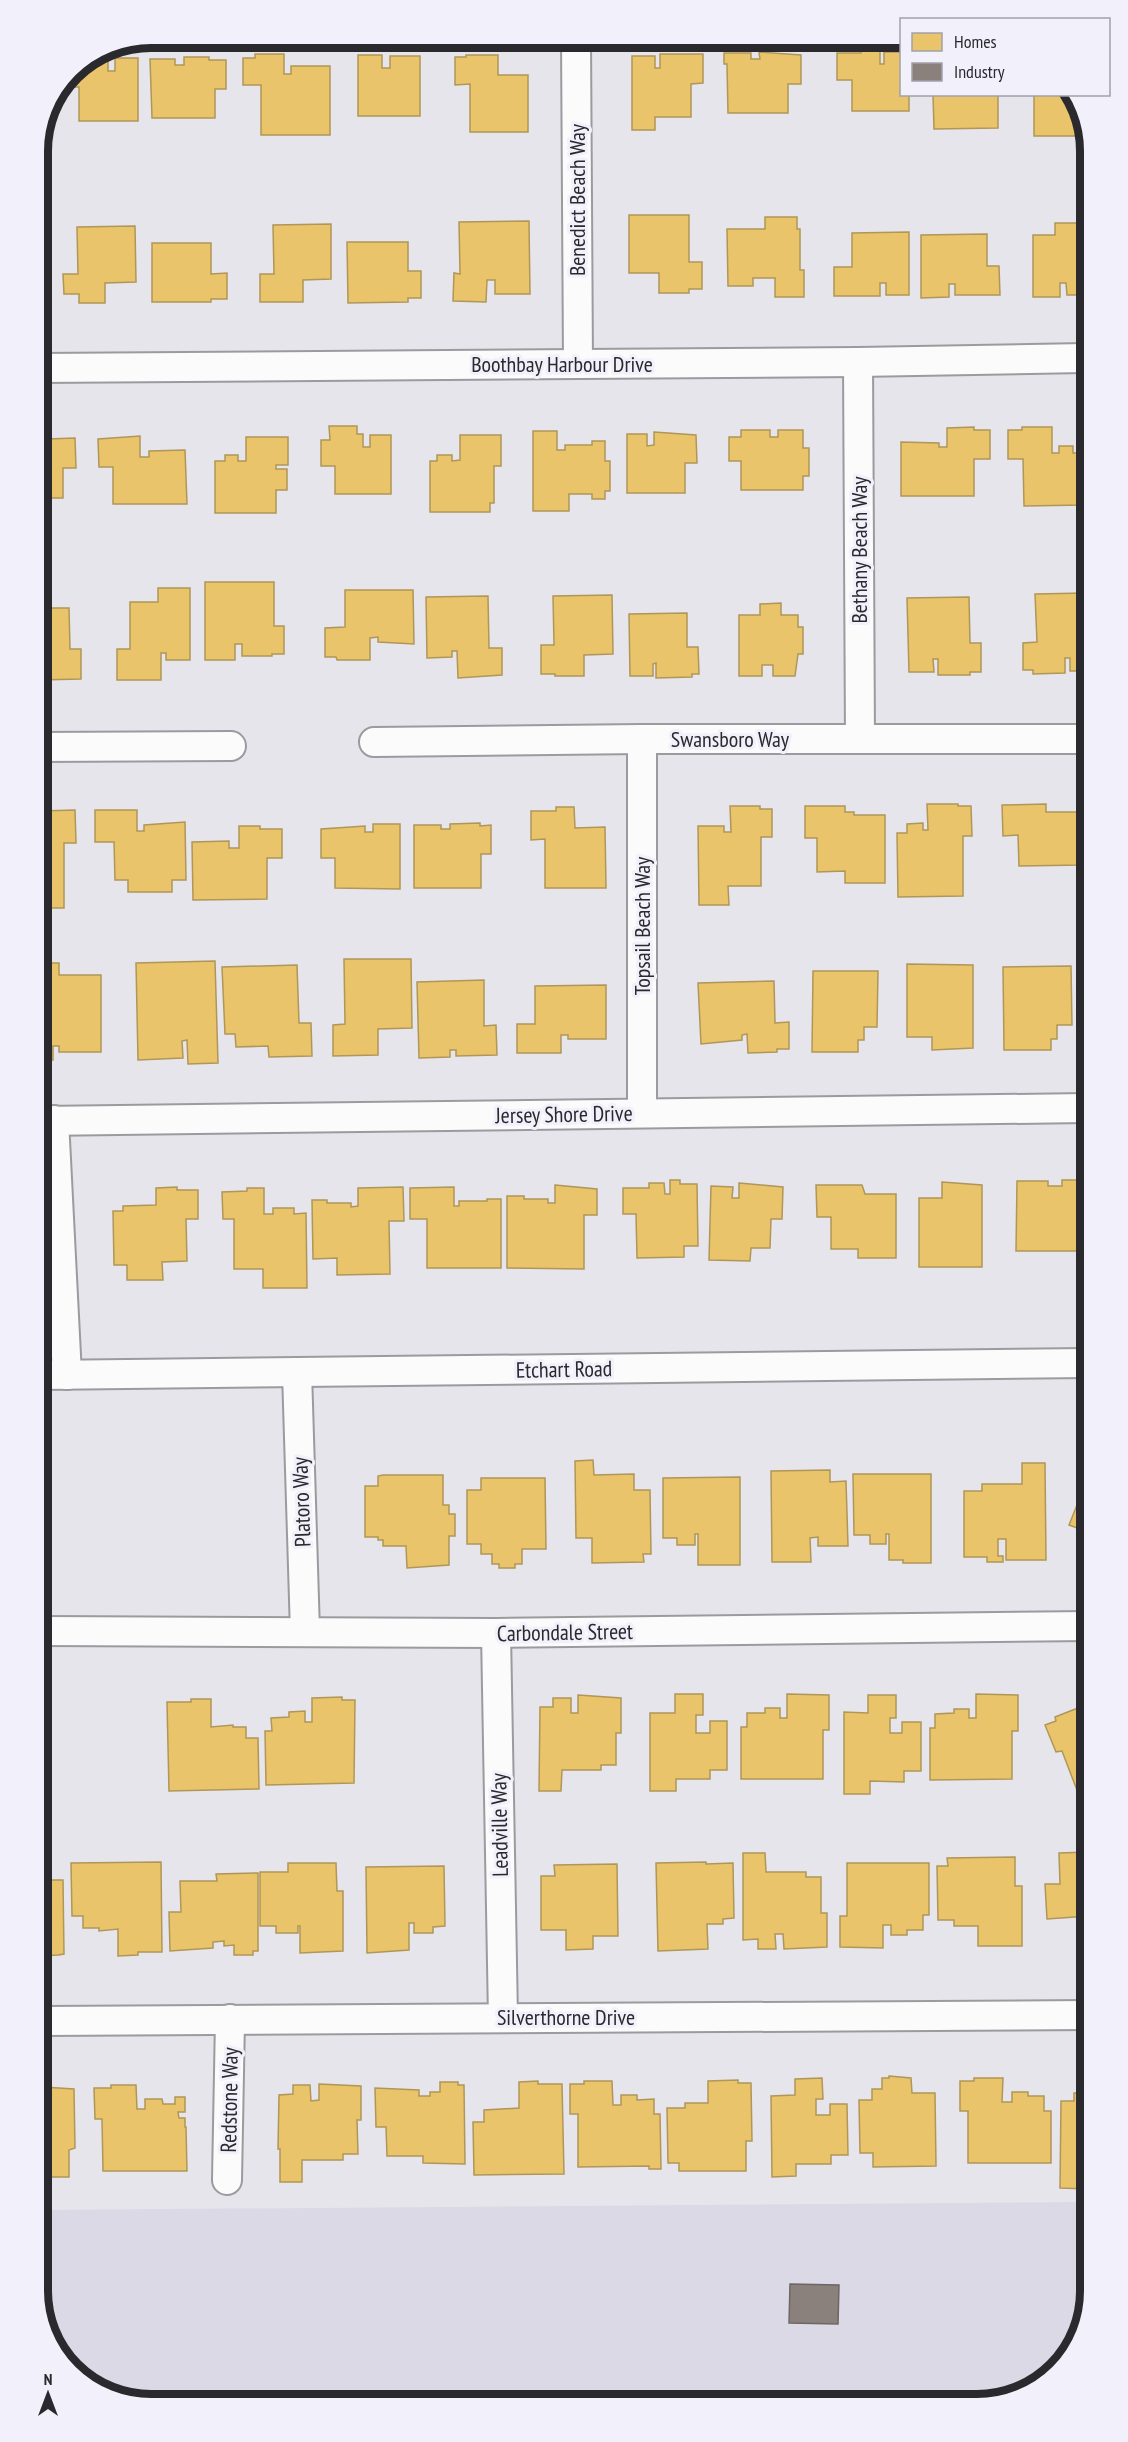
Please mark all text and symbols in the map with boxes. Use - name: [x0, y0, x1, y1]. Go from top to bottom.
- legend: [900, 18, 1110, 96]
- text: Homes: [954, 30, 997, 53]
- text: Industry: [954, 60, 1005, 83]
- street label: Benedict Beach Way: [563, 123, 591, 276]
- street label: Boothbay Harbour Drive: [471, 350, 653, 378]
- street label: Bethany Beach Way: [845, 476, 873, 624]
- street label: Swansboro Way: [671, 725, 790, 753]
- street label: Topsail Beach Way: [628, 856, 656, 995]
- street label: Jersey Shore Drive: [494, 1099, 633, 1129]
- street label: Etchart Road: [516, 1354, 612, 1384]
- street label: Platoro Way: [285, 1456, 317, 1548]
- street label: Carbondale Street: [497, 1617, 633, 1647]
- street label: Leadville Way: [484, 1772, 514, 1877]
- street label: Silverthorne Drive: [497, 2003, 635, 2031]
- street label: Redstone Way: [214, 2046, 244, 2153]
- north arrow: [18, 2364, 78, 2424]
- text: N: [44, 2369, 52, 2389]

